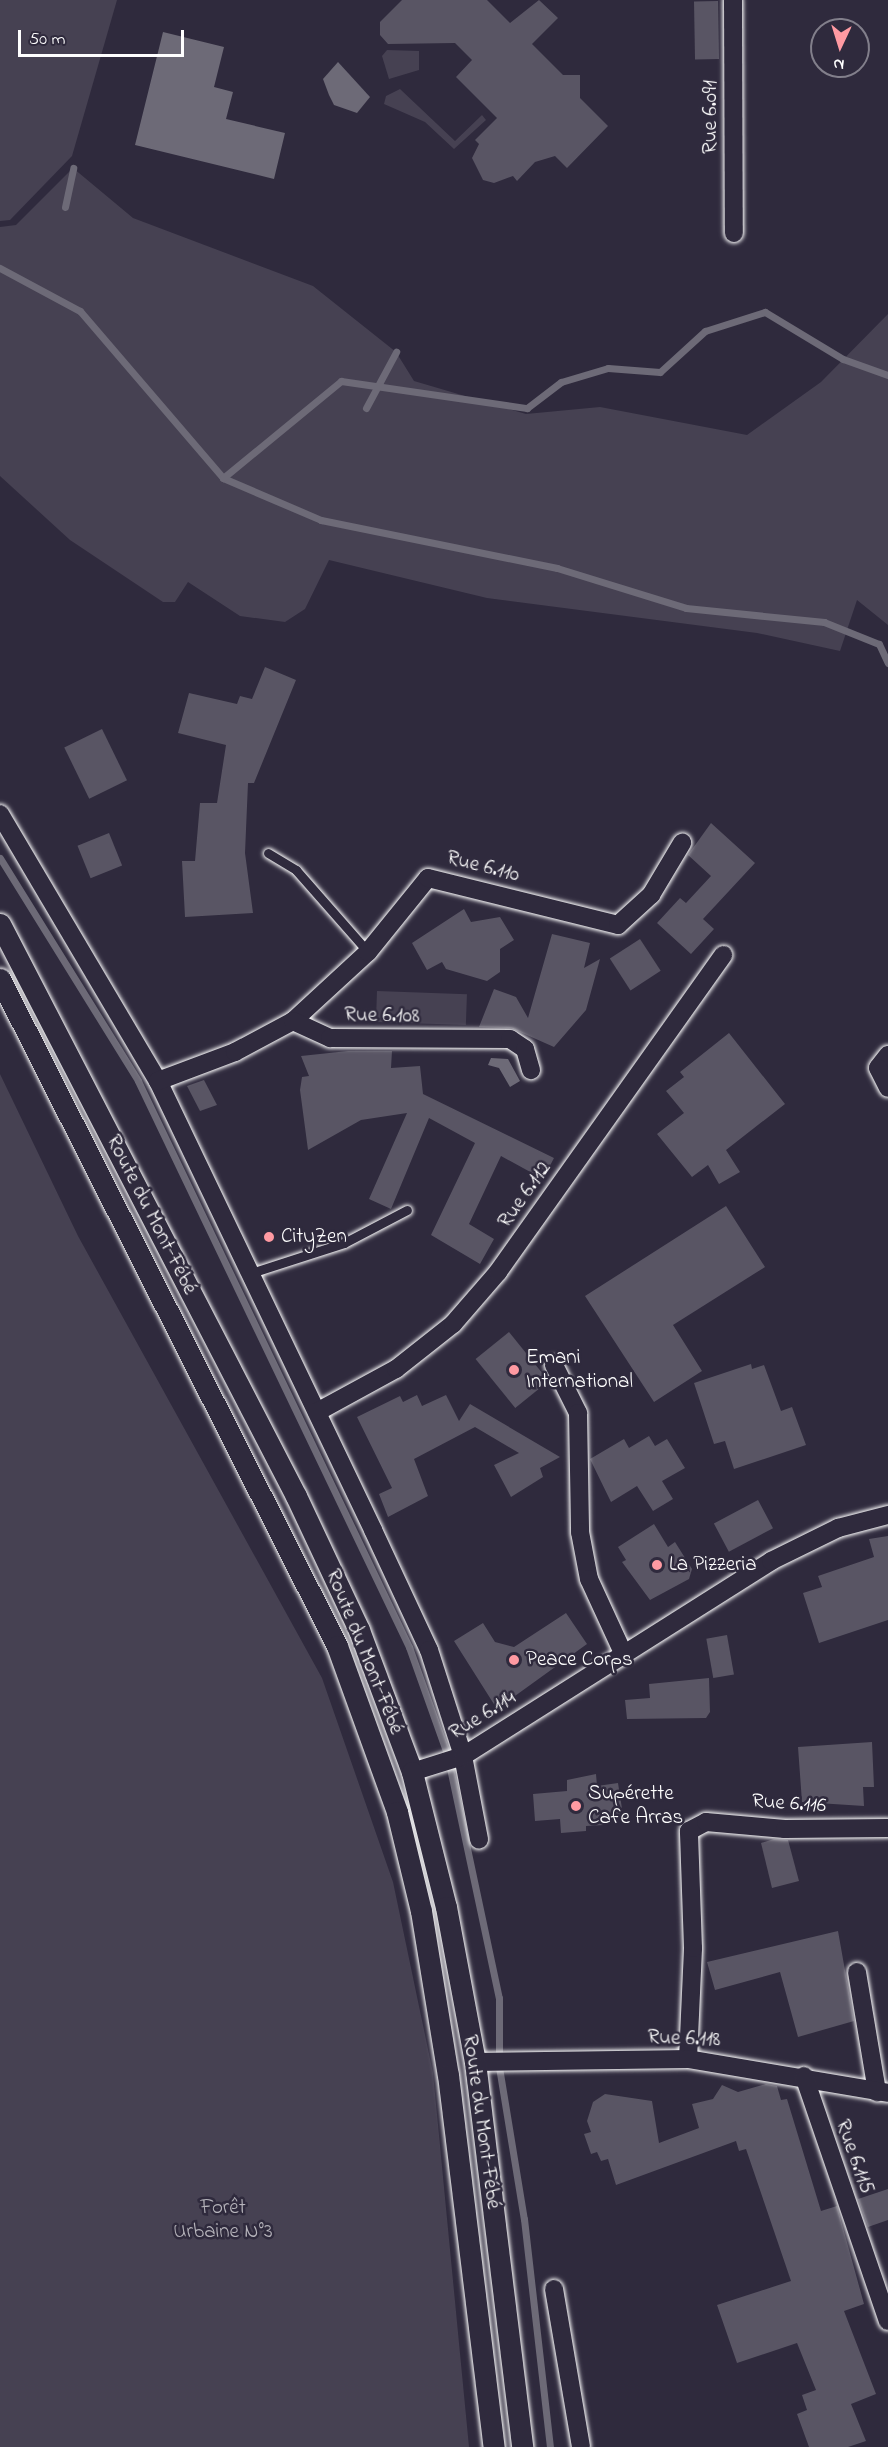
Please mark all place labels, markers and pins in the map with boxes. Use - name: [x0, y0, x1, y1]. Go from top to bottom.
- place label: CityZen: [281, 1224, 347, 1250]
- marker: CityZen: [262, 1230, 276, 1244]
- place label: Emani International: [526, 1345, 633, 1395]
- marker: Emani International: [507, 1363, 521, 1377]
- place label: La Pizzeria: [669, 1552, 757, 1578]
- marker: La Pizzeria: [650, 1558, 664, 1572]
- place label: Peace Corps: [526, 1647, 633, 1673]
- marker: Peace Corps: [507, 1653, 521, 1667]
- place label: Supérette Cafe Arras: [588, 1781, 683, 1831]
- marker: Supérette Cafe Arras: [569, 1799, 583, 1813]

